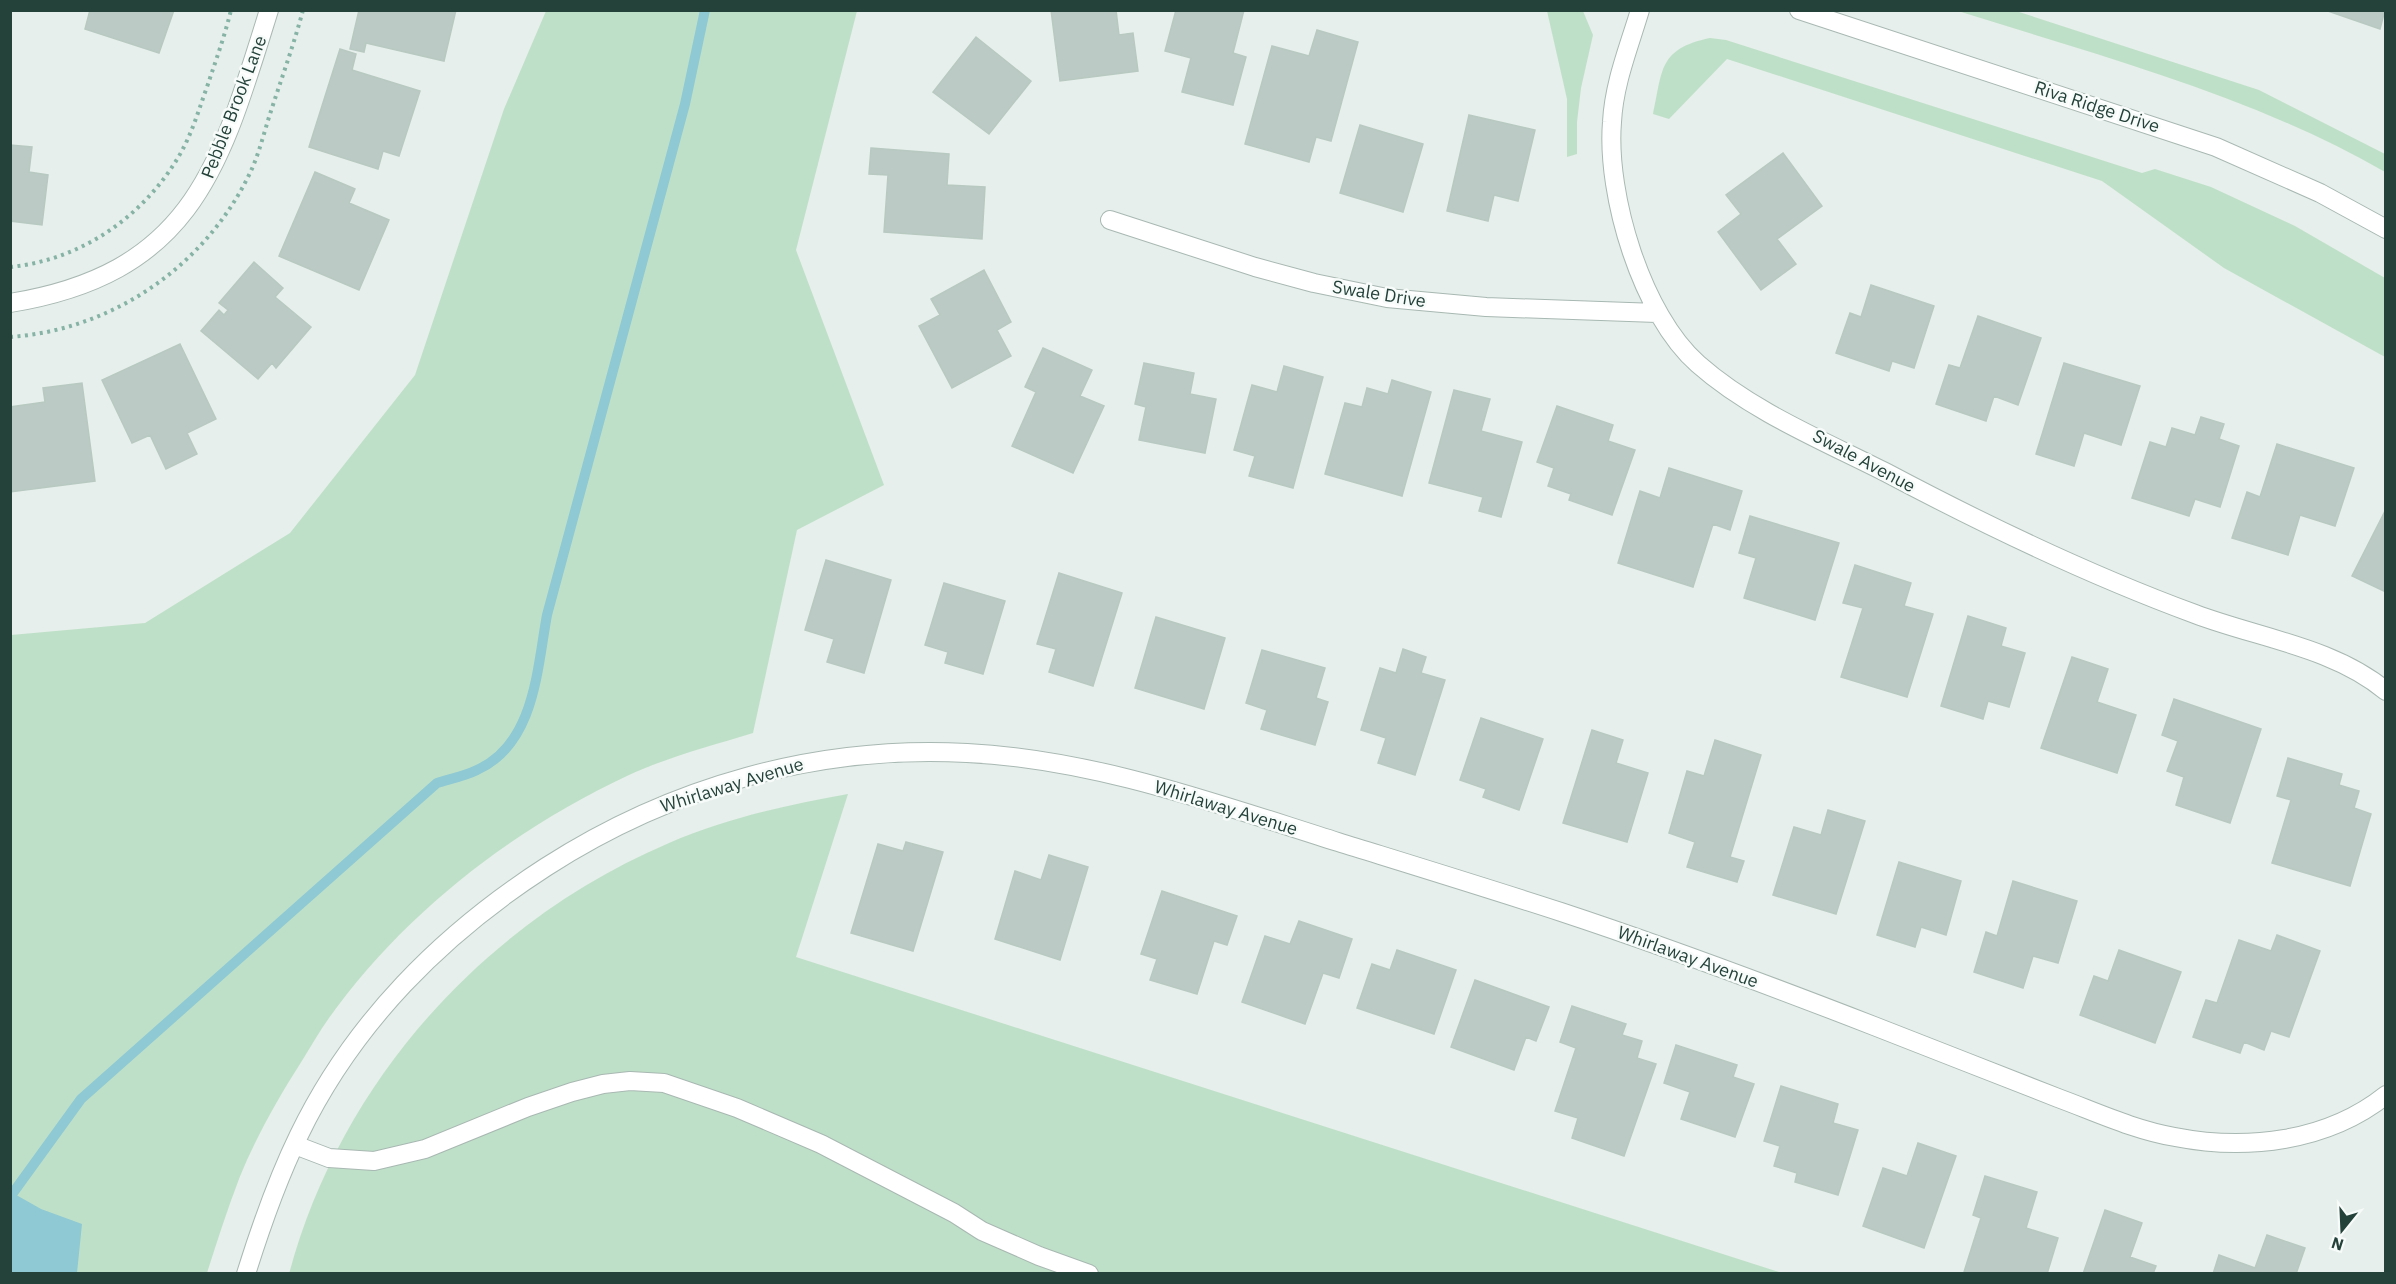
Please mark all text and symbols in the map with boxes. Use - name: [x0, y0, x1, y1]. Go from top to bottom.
- street label: Pebble Brook Lane: [196, 32, 271, 182]
- street label: Riva Ridge Drive: [2032, 75, 2163, 138]
- street label: Swale Drive: [1331, 275, 1428, 312]
- street label: Swale Avenue: [1809, 424, 1920, 497]
- street label: Whirlaway Avenue: [658, 752, 806, 817]
- street label: Whirlaway Avenue: [1152, 775, 1301, 840]
- street label: Whirlaway Avenue: [1615, 920, 1762, 993]
- north arrow: [2312, 1200, 2372, 1260]
- text: N: [2329, 1233, 2346, 1256]

